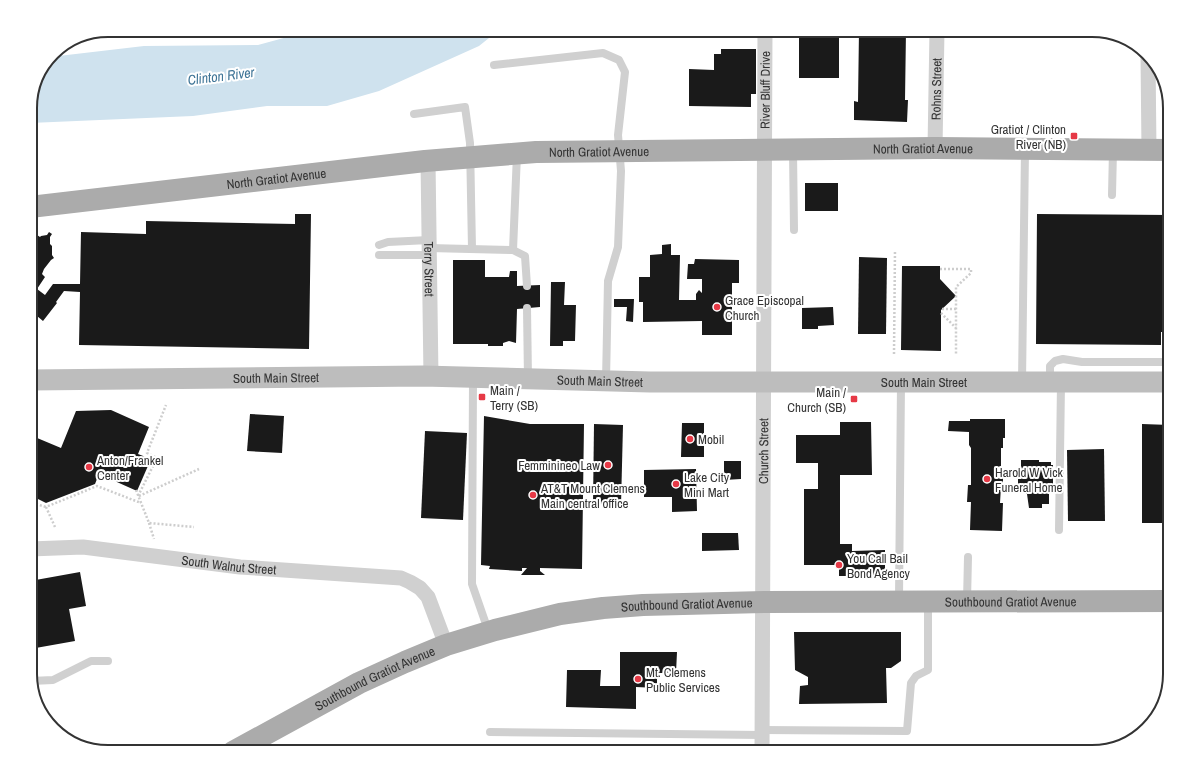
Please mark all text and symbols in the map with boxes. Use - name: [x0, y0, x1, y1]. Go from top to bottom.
- street label: River Bluff Drive: [756, 51, 773, 129]
- street label: Rohns Street: [927, 58, 945, 120]
- water label: Clinton River: [187, 63, 257, 89]
- place label: Gratiot / Clinton River (NB): [991, 121, 1066, 153]
- marker: Gratiot / Clinton River (NB): [1069, 131, 1079, 141]
- street label: North Gratiot Avenue: [873, 139, 973, 157]
- street label: North Gratiot Avenue: [549, 142, 649, 160]
- street label: North Gratiot Avenue: [226, 164, 327, 193]
- street label: Terry Street: [421, 241, 438, 297]
- place label: Grace Episcopal Church: [725, 292, 804, 324]
- marker: Grace Episcopal Church: [712, 302, 722, 312]
- street label: South Main Street: [233, 369, 319, 386]
- street label: South Main Street: [557, 371, 643, 390]
- street label: South Main Street: [881, 374, 967, 391]
- place label: Main / Terry (SB): [490, 382, 538, 414]
- place label: Main / Church (SB): [787, 384, 846, 416]
- marker: Main / Terry (SB): [477, 392, 487, 402]
- marker: Main / Church (SB): [849, 394, 859, 404]
- street label: Church Street: [755, 418, 772, 484]
- place label: Mobil: [698, 431, 724, 448]
- marker: Mobil: [685, 434, 695, 444]
- place label: Anton/Frankel Center: [96, 452, 163, 484]
- place label: Femminineo Law: [518, 457, 600, 474]
- marker: Femminineo Law: [603, 460, 613, 470]
- marker: Anton/Frankel Center: [84, 462, 94, 472]
- place label: Harold W Vick Funeral Home: [995, 464, 1064, 496]
- place label: Lake City Mini Mart: [684, 469, 730, 501]
- marker: Harold W Vick Funeral Home: [982, 474, 992, 484]
- marker: Lake City Mini Mart: [671, 479, 681, 489]
- place label: AT&T Mount Clemens Main central office: [540, 480, 645, 512]
- marker: AT&T Mount Clemens Main central office: [528, 490, 538, 500]
- place label: You Call Bail Bond Agency: [847, 550, 910, 582]
- street label: South Walnut Street: [180, 551, 277, 578]
- marker: You Call Bail Bond Agency: [834, 560, 844, 570]
- street label: Southbound Gratiot Avenue: [945, 593, 1077, 610]
- street label: Southbound Gratiot Avenue: [620, 594, 753, 615]
- street label: Southbound Gratiot Avenue: [312, 642, 437, 714]
- place label: Mt. Clemens Public Services: [646, 664, 720, 696]
- marker: Mt. Clemens Public Services: [633, 674, 643, 684]

